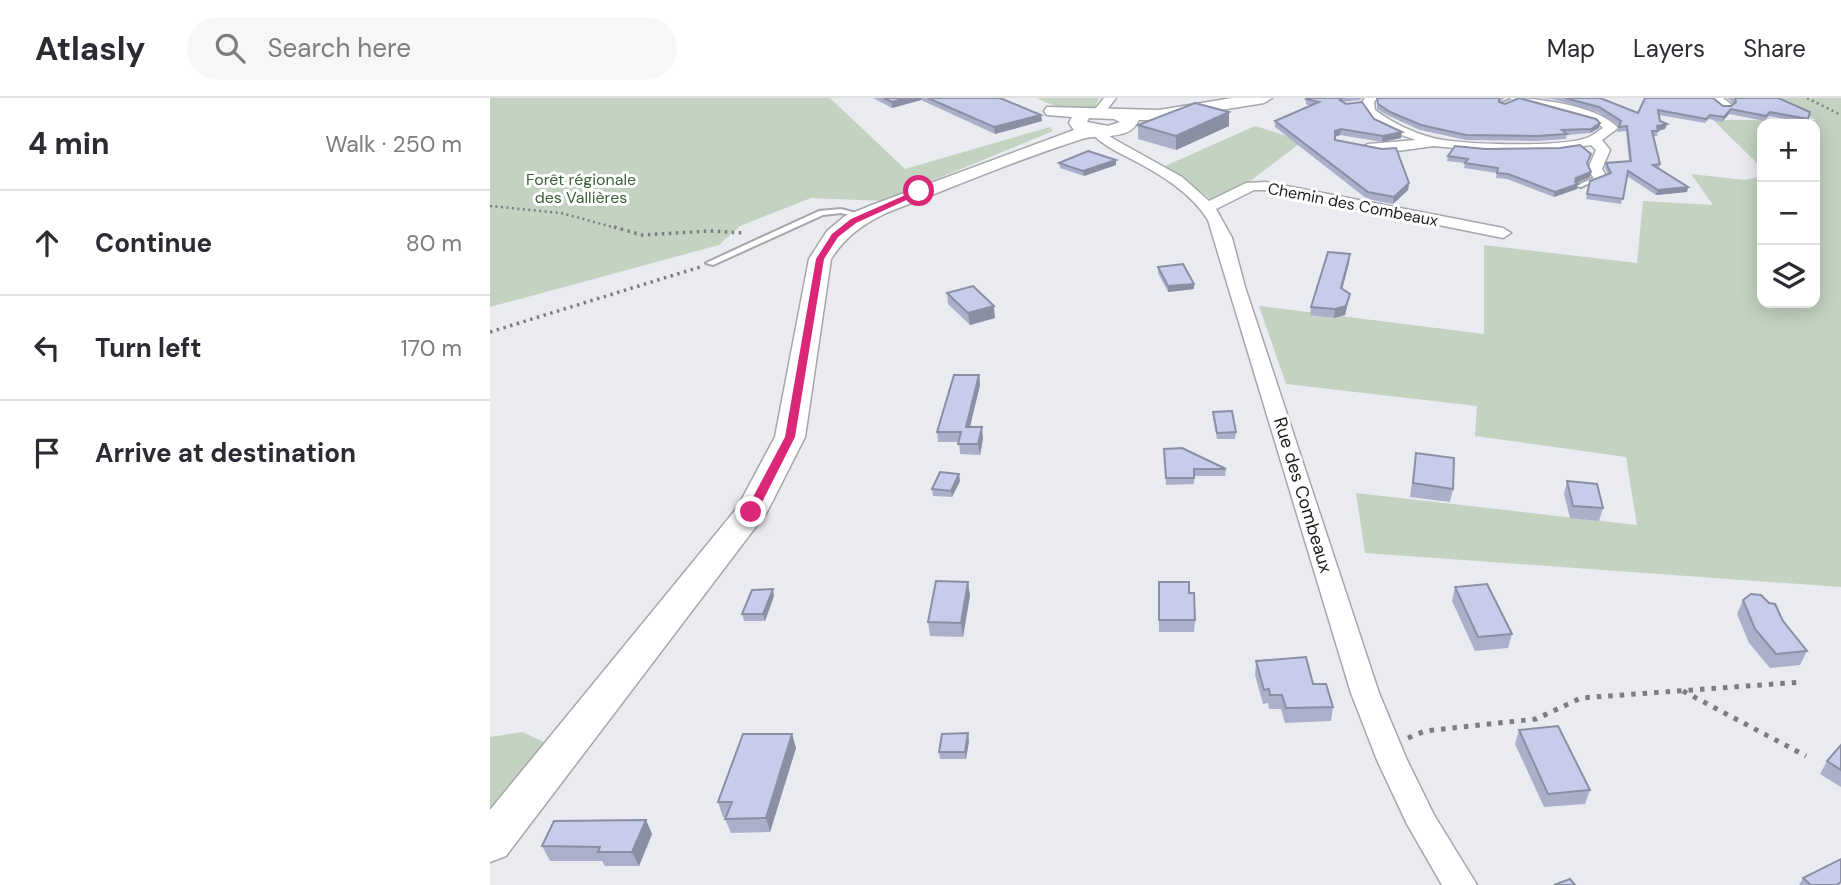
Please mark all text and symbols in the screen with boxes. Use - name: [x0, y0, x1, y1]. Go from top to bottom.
- search box: [187, 17, 677, 80]
- text: Atlasly: [35, 27, 145, 70]
- icon: search: [211, 29, 249, 67]
- text: Search here: [267, 31, 411, 65]
- text: Map: [1547, 33, 1595, 64]
- text: Layers: [1633, 33, 1705, 64]
- text: Share: [1743, 33, 1806, 64]
- map controls: [1757, 119, 1820, 308]
- button: +: [1757, 119, 1820, 182]
- text: 4 min: [28, 124, 110, 163]
- text: Walk · 250 m: [325, 129, 462, 159]
- park label: Forêt régionale des Vallières: [526, 169, 636, 208]
- route start: [903, 175, 934, 206]
- street label: Chemin des Combeaux: [1266, 178, 1440, 231]
- button: −: [1757, 182, 1820, 245]
- icon: ahead: [28, 224, 66, 262]
- text: Continue: [95, 226, 212, 260]
- text: 80 m: [406, 228, 462, 258]
- button: layers: [1757, 245, 1820, 308]
- icon: left: [28, 329, 66, 367]
- text: Turn left: [95, 331, 202, 365]
- text: 170 m: [401, 333, 462, 363]
- street label: Rue des Combeaux: [1268, 414, 1338, 576]
- icon: arrive: [28, 434, 66, 472]
- text: Arrive at destination: [95, 436, 356, 470]
- route end: [735, 496, 766, 527]

